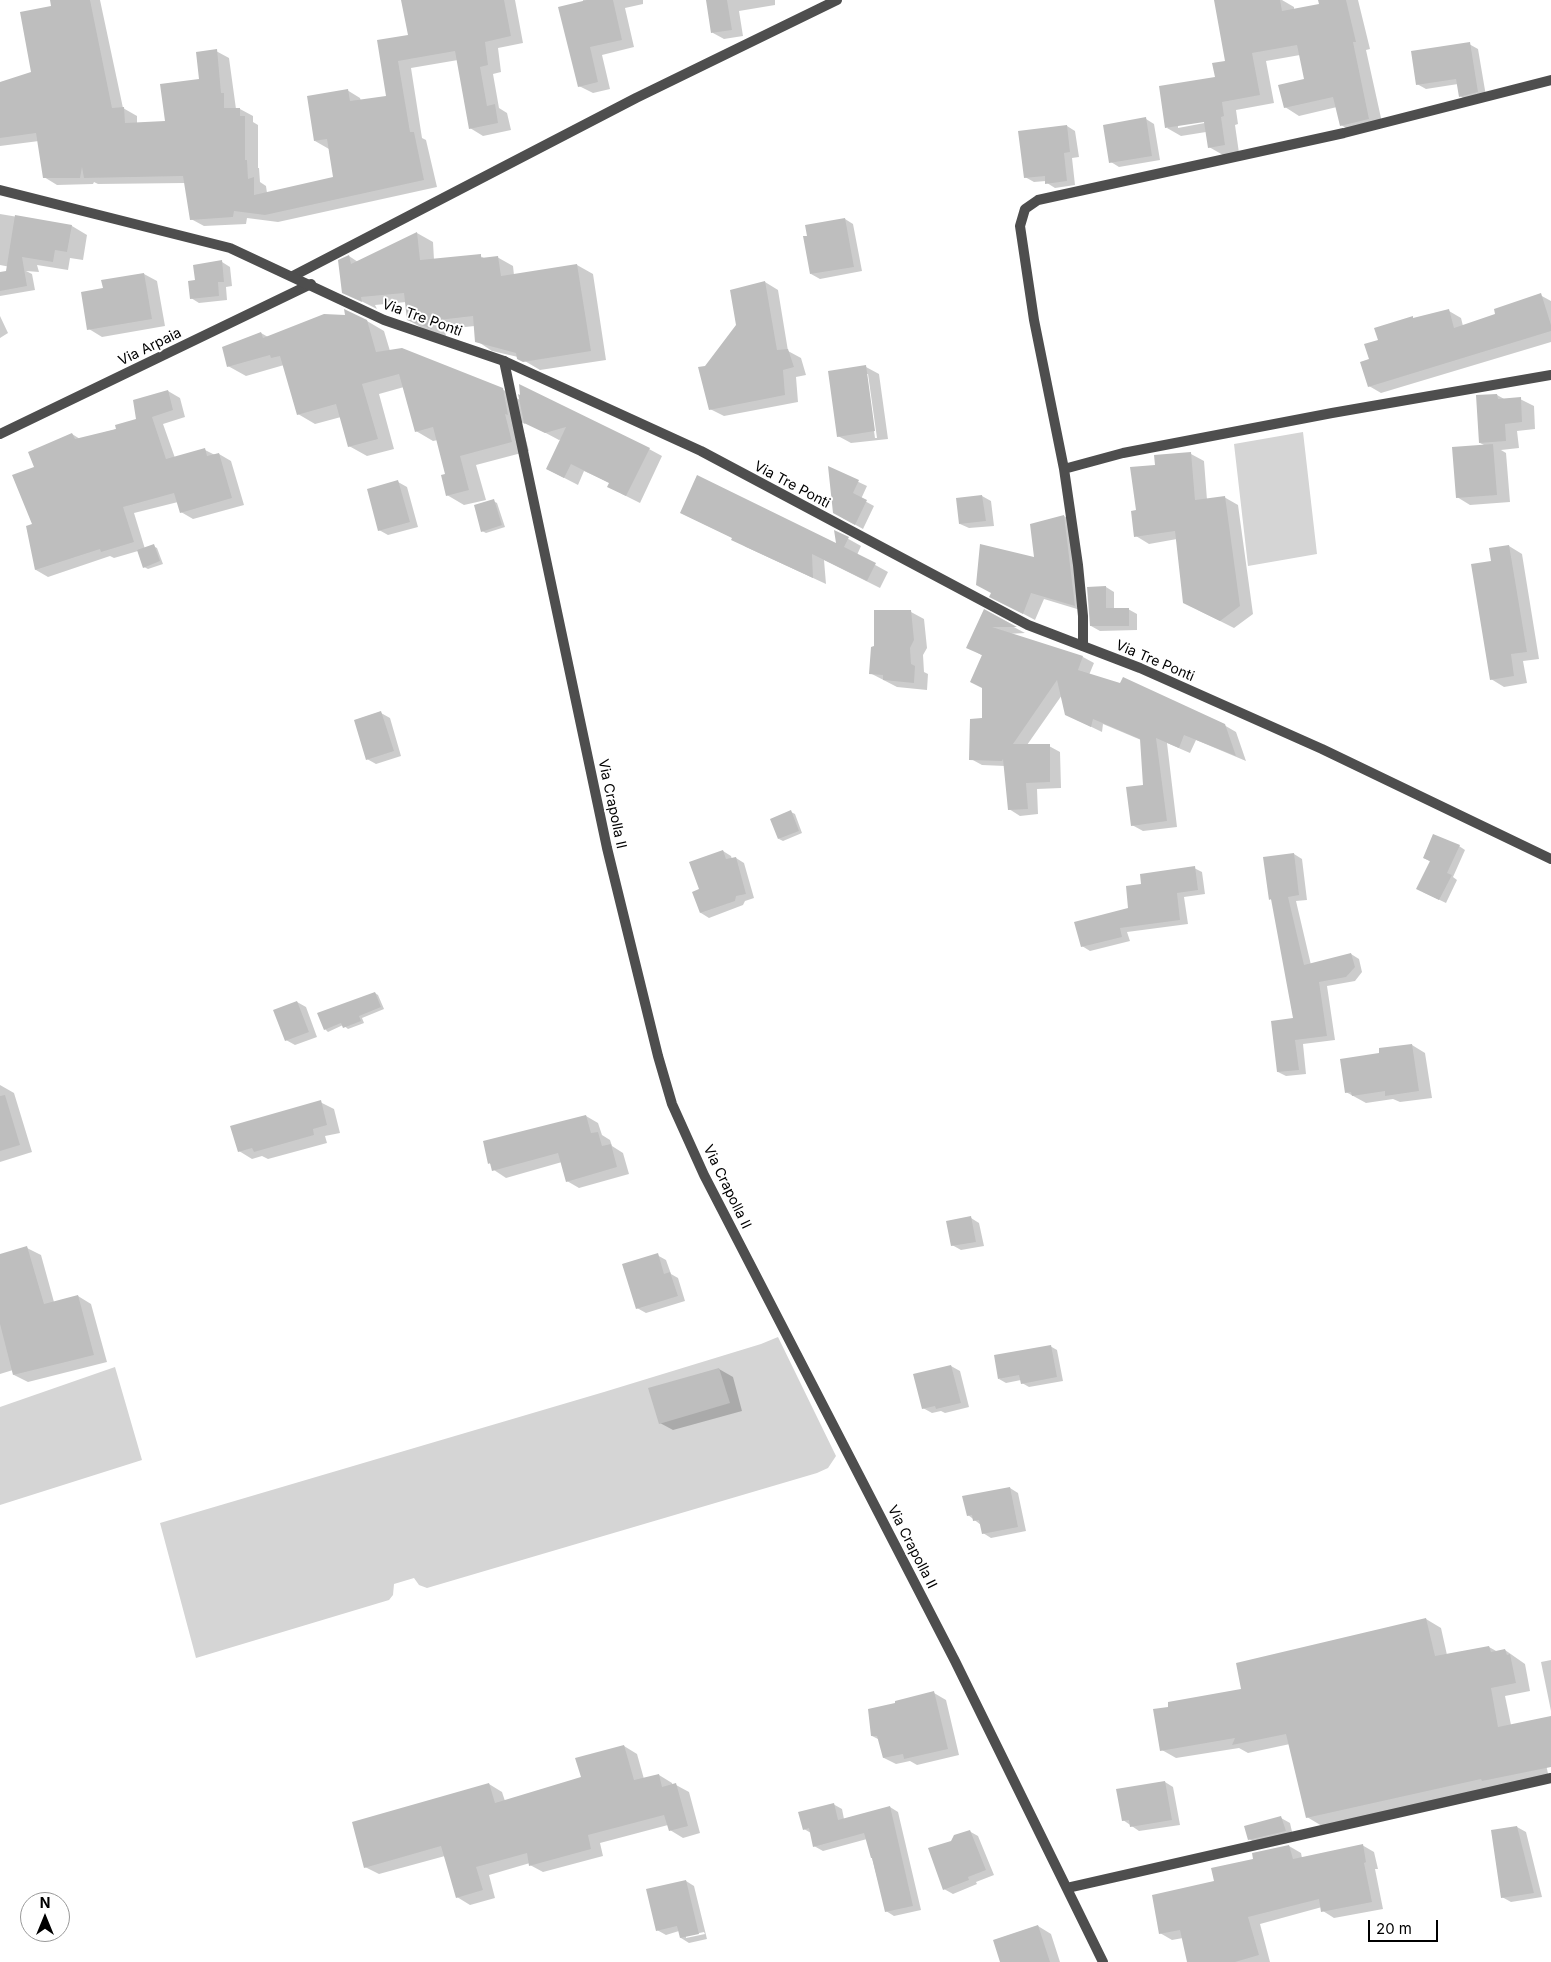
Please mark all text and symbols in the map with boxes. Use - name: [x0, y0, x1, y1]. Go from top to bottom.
- street label: Via Tre Ponti: [380, 296, 464, 340]
- street label: Via Arpaia: [116, 325, 184, 369]
- street label: Via Tre Ponti: [751, 458, 833, 512]
- street label: Via Tre Ponti: [1113, 637, 1197, 685]
- street label: Via Crapolla II: [594, 758, 630, 850]
- street label: Via Crapolla II: [699, 1142, 755, 1232]
- street label: Via Crapolla II: [884, 1503, 940, 1591]
- north arrow: [20, 1892, 70, 1942]
- text: N: [40, 1894, 50, 1911]
- scale bar: [1371, 1910, 1441, 1942]
- text: 20 m: [1376, 1919, 1412, 1938]

